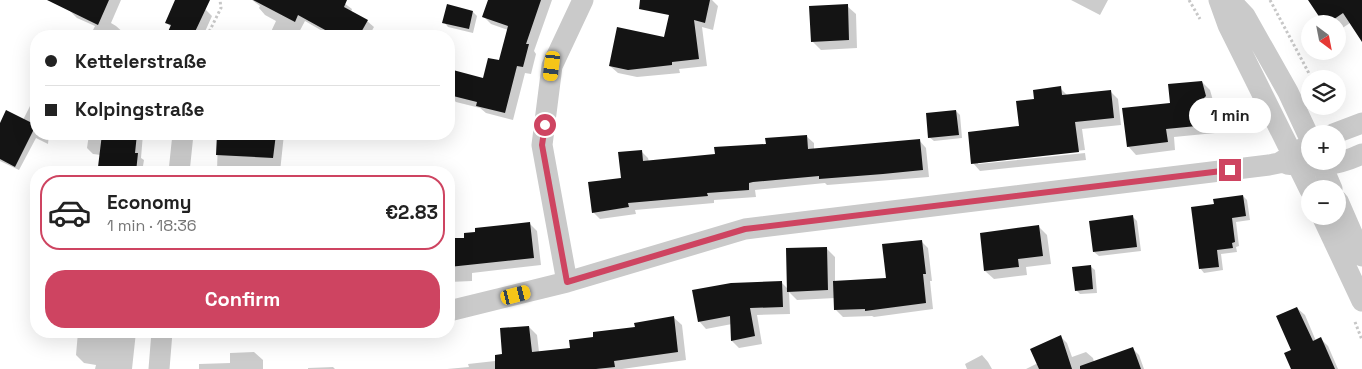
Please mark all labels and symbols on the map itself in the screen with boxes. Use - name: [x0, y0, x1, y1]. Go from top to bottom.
- north arrow: [1301, 15, 1346, 60]
- car: [542, 50, 561, 82]
- callout: 1 min: [1189, 98, 1271, 132]
- route start: [534, 114, 556, 136]
- route end: [1219, 159, 1241, 181]
- car: [499, 284, 532, 306]

